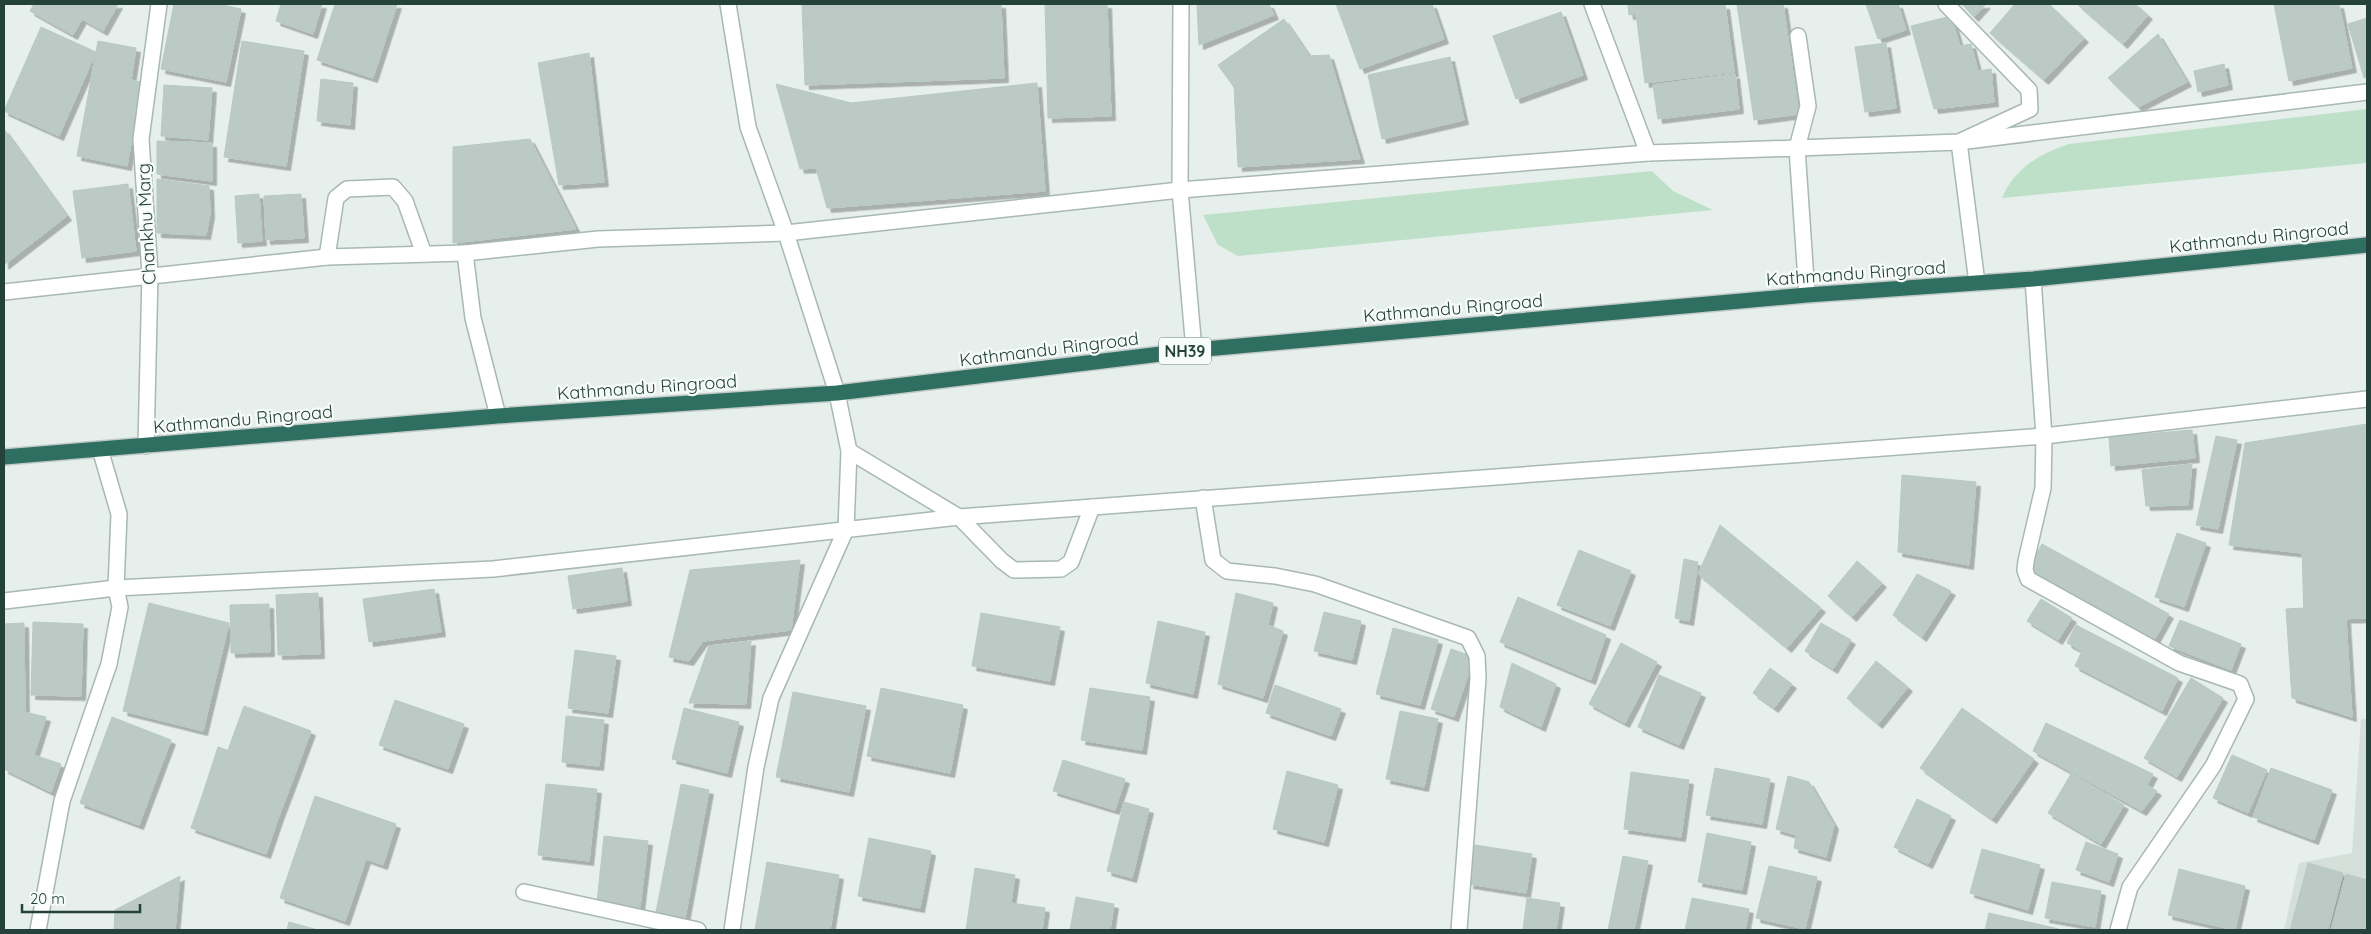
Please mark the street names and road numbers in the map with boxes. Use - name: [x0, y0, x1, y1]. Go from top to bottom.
- street label: Chankhu Marg: [131, 163, 161, 285]
- street label: Kathmandu Ringroad: [2168, 216, 2350, 258]
- street label: Kathmandu Ringroad: [1765, 255, 1947, 291]
- street label: Kathmandu Ringroad: [1362, 289, 1544, 327]
- street label: Kathmandu Ringroad: [958, 327, 1140, 371]
- road number: NH39: [1159, 338, 1211, 364]
- street label: Kathmandu Ringroad: [556, 369, 738, 405]
- street label: Kathmandu Ringroad: [152, 400, 334, 438]

